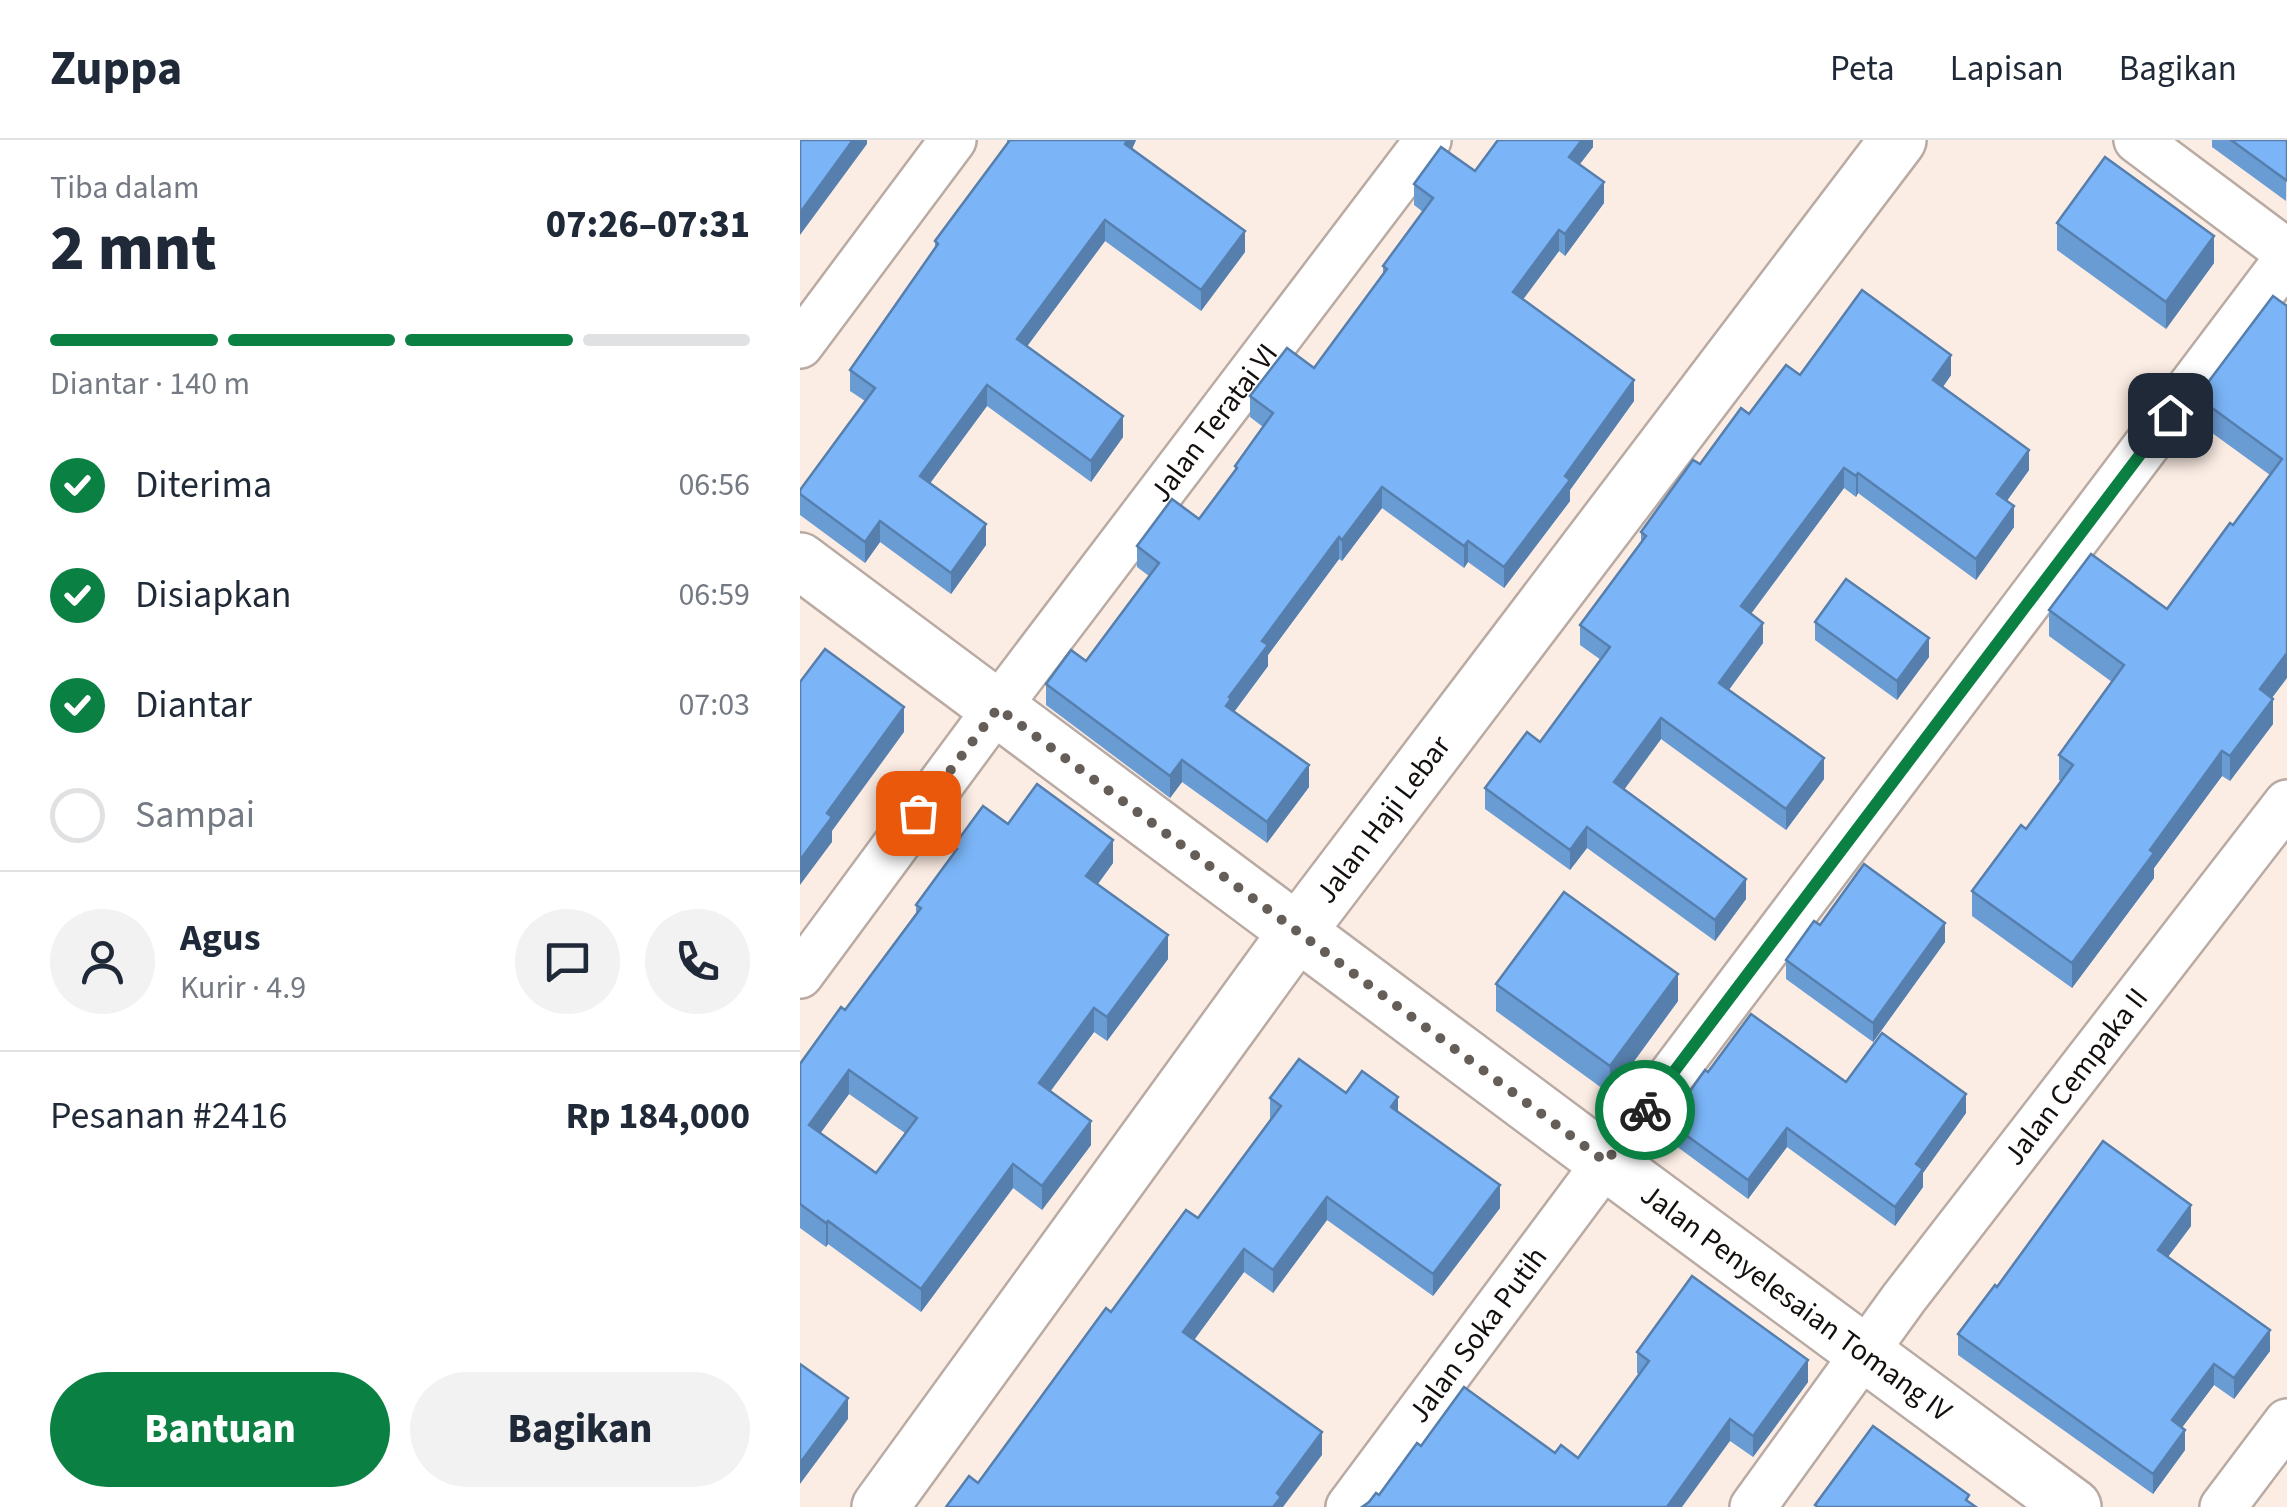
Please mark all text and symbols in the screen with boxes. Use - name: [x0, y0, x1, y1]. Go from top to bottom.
- text: Zuppa: [50, 35, 182, 103]
- text: Peta: [1830, 44, 1895, 94]
- text: Lapisan: [1950, 44, 2064, 94]
- text: Bagikan: [2119, 44, 2237, 94]
- text: Tiba dalam: [50, 165, 200, 211]
- text: 07:26–07:31: [546, 198, 750, 252]
- text: 2 mnt: [50, 202, 217, 295]
- street label: Jalan Teratai VI: [1140, 334, 1288, 511]
- text: Diantar · 140 m: [50, 361, 250, 407]
- pin: [2128, 373, 2213, 458]
- icon: home: [2143, 388, 2198, 443]
- icon: check: [50, 458, 105, 513]
- text: Diterima: [135, 458, 272, 512]
- text: 06:56: [678, 462, 750, 508]
- icon: check: [50, 568, 105, 623]
- text: Disiapkan: [135, 568, 292, 622]
- text: 06:59: [678, 572, 750, 618]
- icon: check: [50, 678, 105, 733]
- text: Diantar: [135, 678, 252, 732]
- text: 07:03: [678, 682, 750, 728]
- street label: Jalan Haji Lebar: [1305, 726, 1461, 913]
- pin: [876, 771, 961, 856]
- icon: bag: [891, 786, 946, 841]
- text: Sampai: [135, 788, 255, 842]
- button: person: [50, 909, 155, 1014]
- button: chat: [515, 909, 620, 1014]
- button: phone: [645, 909, 750, 1014]
- text: Agus: [180, 911, 260, 965]
- text: Kurir · 4.9: [180, 965, 306, 1011]
- street label: Jalan Cempaka II: [1993, 979, 2158, 1175]
- courier: [1595, 1060, 1695, 1160]
- icon: bike: [1618, 1083, 1673, 1138]
- text: Pesanan #2416: [50, 1089, 287, 1143]
- text: Rp 184,000: [566, 1089, 750, 1143]
- street label: Jalan Penyelesaian Tomang IV: [1631, 1174, 1961, 1433]
- street label: Jalan Soka Putih: [1398, 1238, 1558, 1432]
- button: Bantuan: [50, 1372, 390, 1487]
- button: Bagikan: [410, 1372, 750, 1487]

